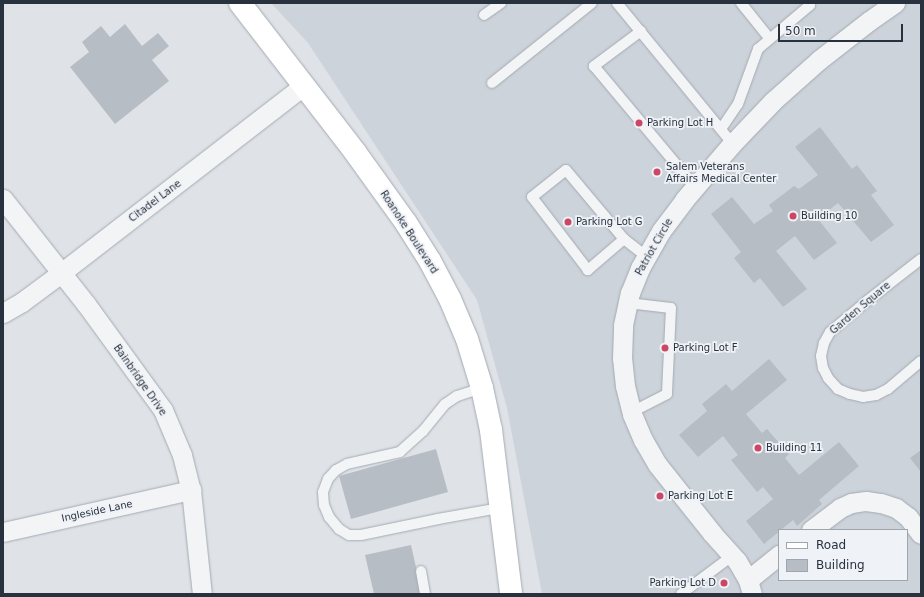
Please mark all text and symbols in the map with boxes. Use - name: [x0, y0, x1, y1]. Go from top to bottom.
- scale bar: [780, 16, 905, 42]
- text: 50 m: [785, 24, 816, 38]
- place label: Parking Lot H: [647, 117, 713, 129]
- marker: Parking Lot H: [634, 118, 644, 128]
- place label: Salem Veterans Affairs Medical Center: [666, 160, 776, 184]
- marker: Salem Veterans Affairs Medical Center: [651, 166, 663, 178]
- street label: Citadel Lane: [126, 177, 184, 225]
- street label: Roanoke Boulevard: [378, 188, 440, 276]
- place label: Building 10: [801, 210, 857, 222]
- marker: Building 10: [788, 211, 798, 221]
- place label: Parking Lot G: [576, 216, 643, 228]
- street label: Patriot Circle: [633, 216, 675, 278]
- marker: Parking Lot G: [563, 217, 573, 227]
- street label: Garden Square: [827, 279, 893, 337]
- street label: Bainbridge Drive: [111, 342, 169, 418]
- place label: Parking Lot F: [673, 342, 738, 354]
- marker: Parking Lot F: [660, 343, 670, 353]
- place label: Building 11: [766, 442, 822, 454]
- marker: Building 11: [753, 443, 763, 453]
- place label: Parking Lot E: [668, 490, 733, 502]
- marker: Parking Lot E: [655, 491, 665, 501]
- street label: Ingleside Lane: [60, 498, 134, 524]
- legend: [778, 529, 908, 581]
- text: Road: [816, 538, 846, 552]
- text: Building: [816, 558, 865, 572]
- place label: Parking Lot D: [649, 577, 716, 589]
- marker: Parking Lot D: [719, 578, 729, 588]

